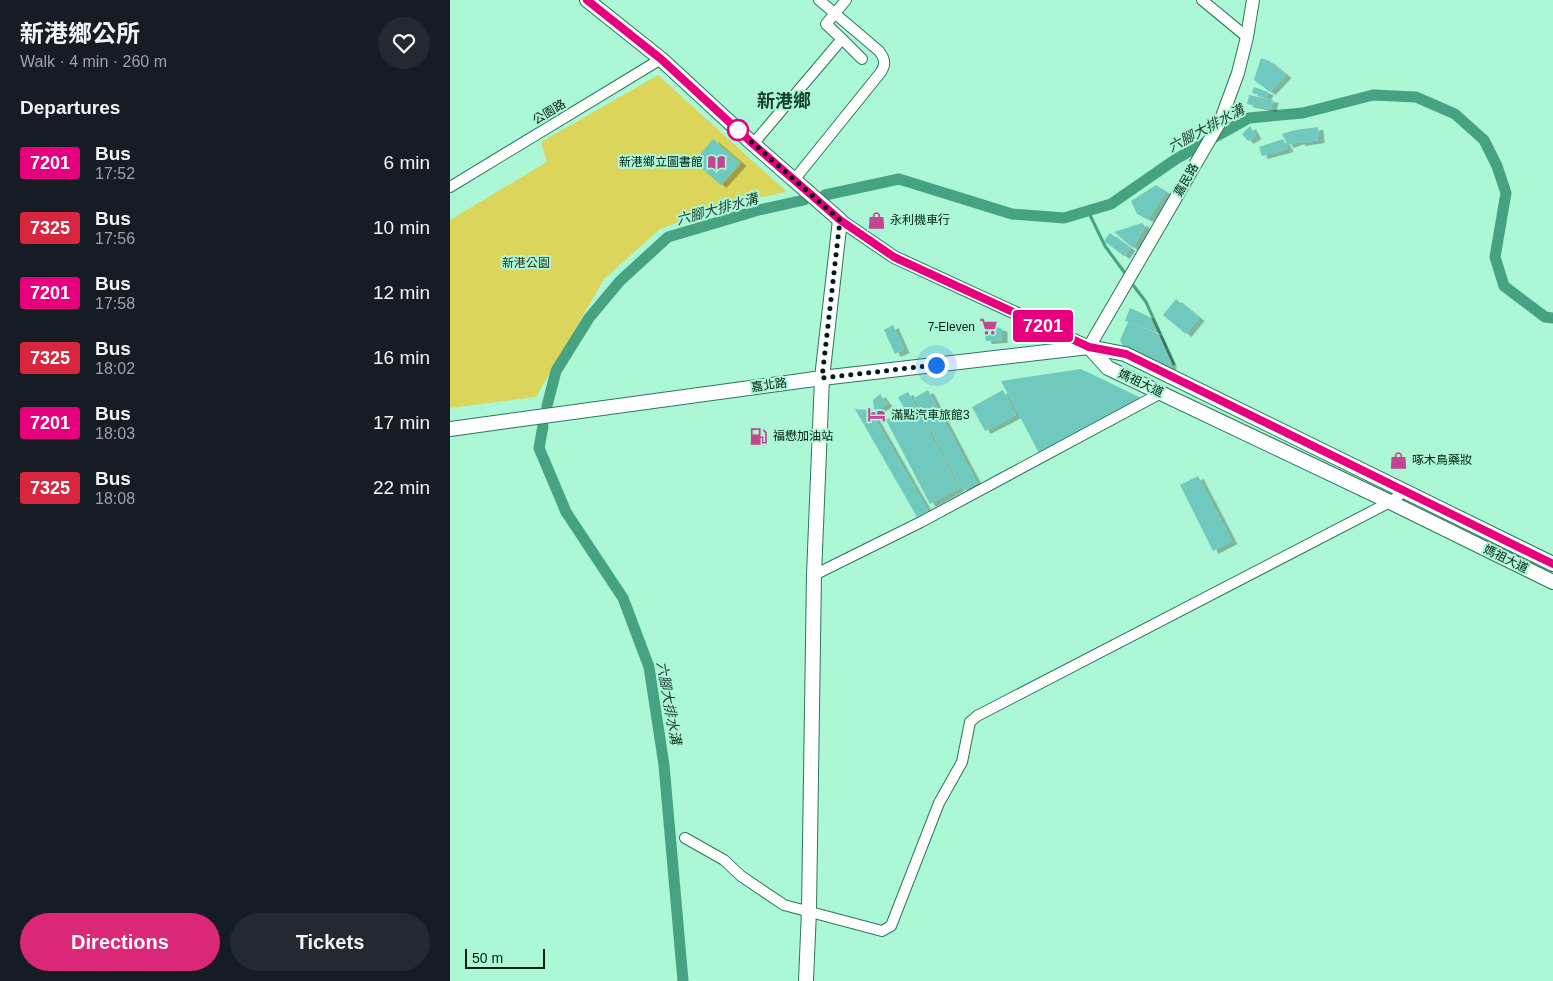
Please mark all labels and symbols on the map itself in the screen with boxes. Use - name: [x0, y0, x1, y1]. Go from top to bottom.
- district label: 新港鄉: [757, 91, 811, 111]
- street label: 公園路: [530, 97, 568, 127]
- water label: 六腳大排水溝: [1165, 100, 1249, 155]
- unlabelled marker: [727, 119, 749, 141]
- library icon: 新港鄉立圖書館: [707, 152, 727, 172]
- place label: 新港鄉立圖書館: [619, 155, 703, 169]
- street label: 嘉民路: [1171, 161, 1201, 199]
- water label: 六腳大排水溝: [674, 190, 762, 228]
- shop icon: 永利機車行: [866, 210, 886, 230]
- place label: 永利機車行: [890, 213, 950, 227]
- park label: 新港公園: [502, 256, 550, 270]
- line badge: 7201: [1008, 310, 1078, 342]
- supermarket icon: 7-Eleven: [979, 317, 999, 337]
- place label: 7-Eleven: [928, 320, 975, 334]
- your location: [924, 353, 949, 378]
- street label: 媽祖大道: [1116, 367, 1166, 399]
- street label: 嘉北路: [750, 376, 788, 394]
- hotel icon: 滿點汽車旅館3: [867, 405, 887, 425]
- place label: 滿點汽車旅館3: [891, 408, 970, 422]
- fuel station icon: 福懋加油站: [749, 426, 769, 446]
- place label: 福懋加油站: [773, 429, 833, 443]
- shop icon: 啄木鳥藥妝: [1388, 450, 1408, 470]
- place label: 啄木鳥藥妝: [1412, 453, 1472, 467]
- street label: 媽祖大道: [1481, 542, 1531, 576]
- water label: 六腳大排水溝: [654, 660, 685, 748]
- scale bar: [465, 946, 545, 969]

